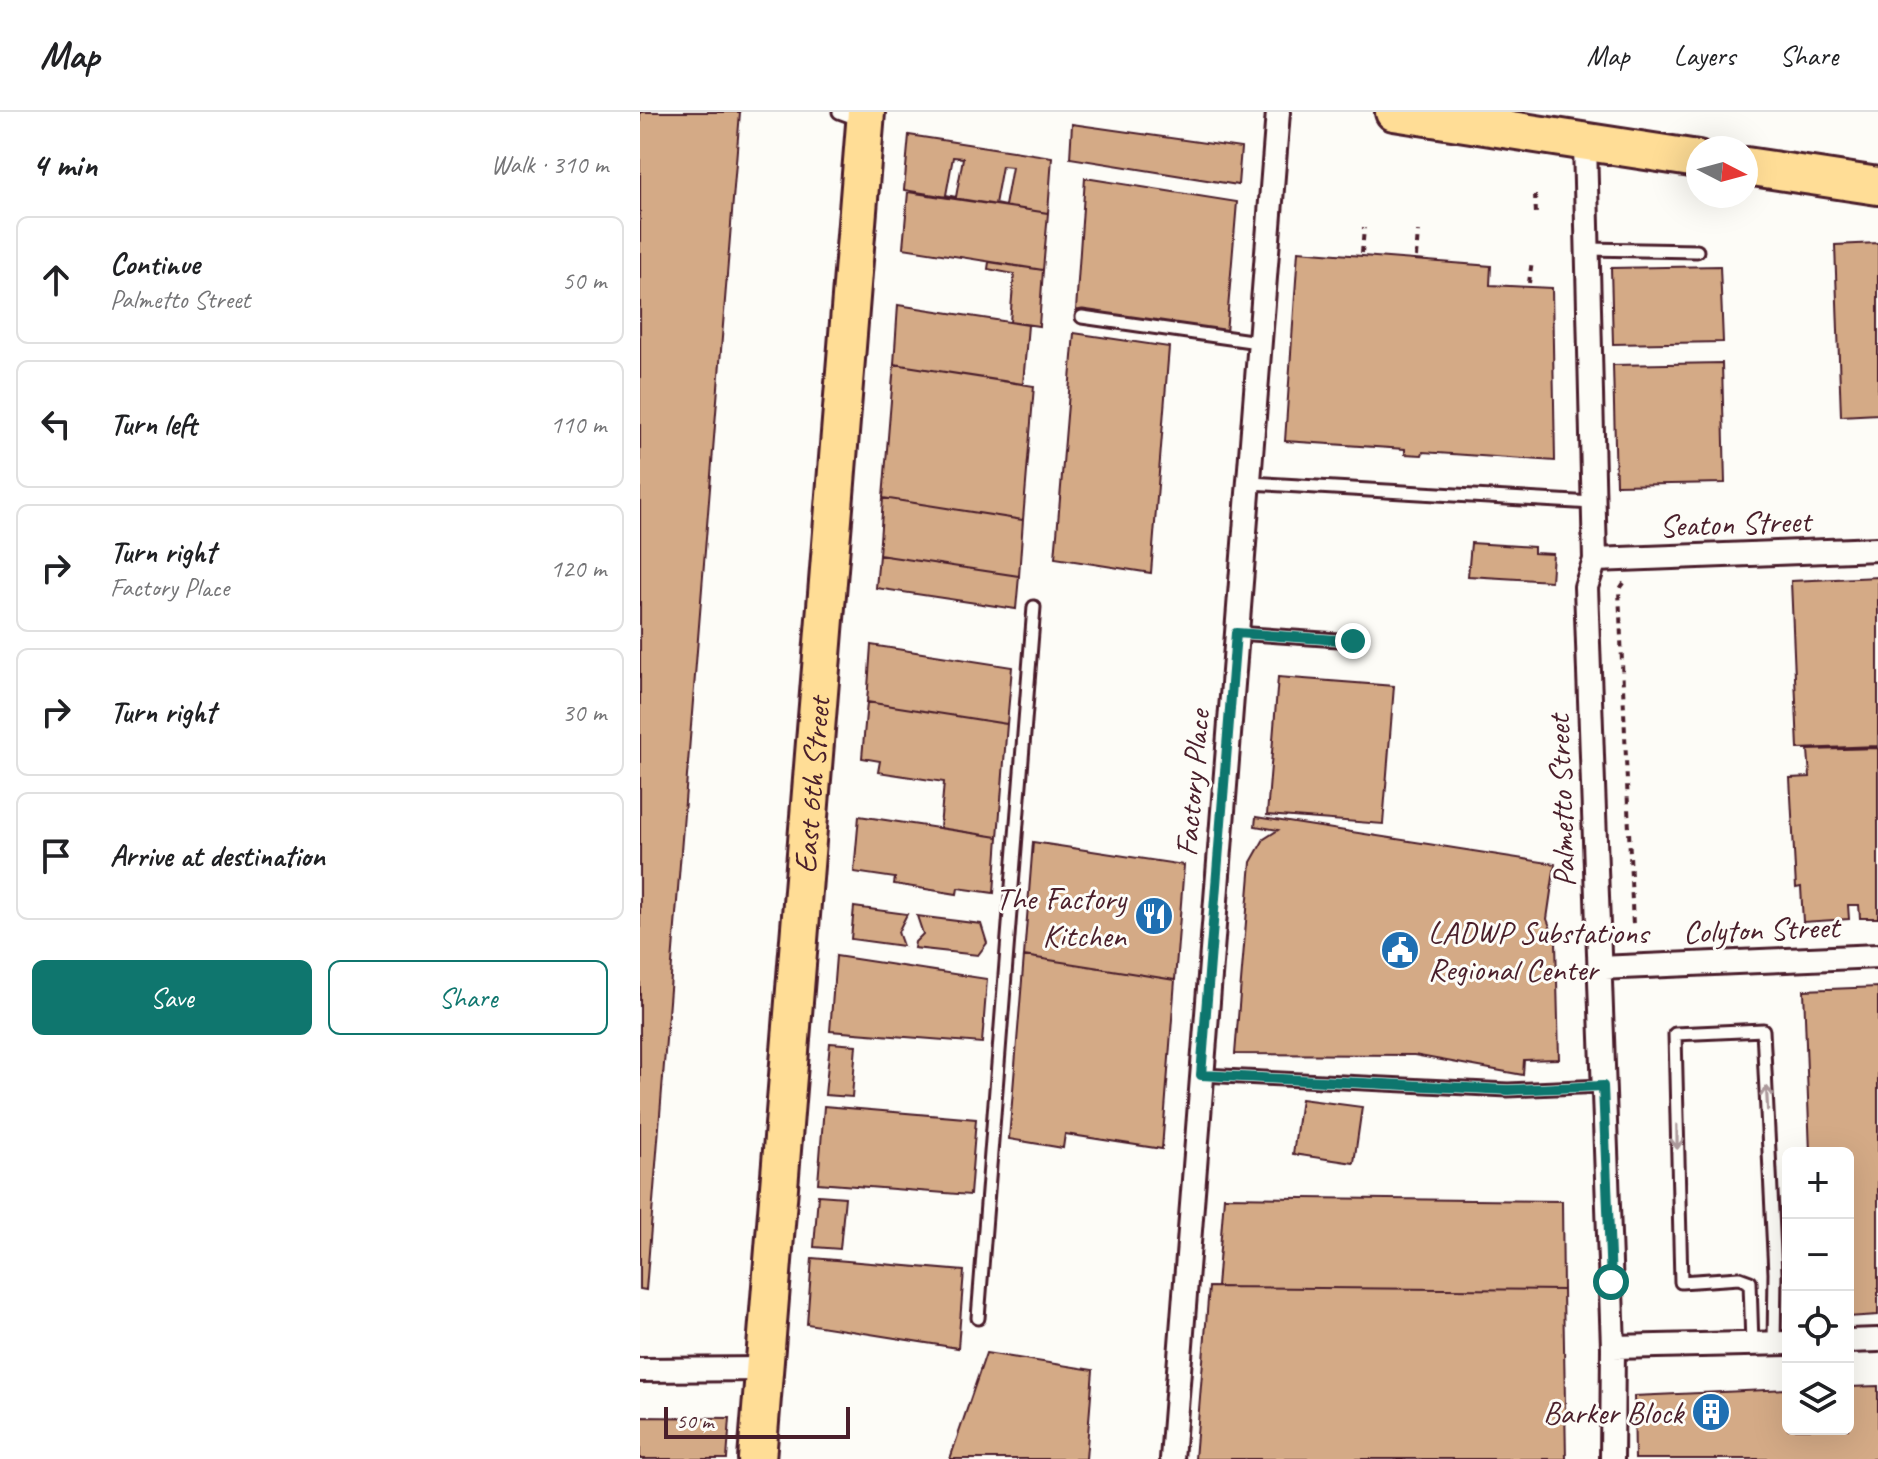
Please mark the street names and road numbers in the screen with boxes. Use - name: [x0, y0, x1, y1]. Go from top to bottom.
- street label: Seaton Street: [1659, 500, 1815, 547]
- street label: East 6th Street: [784, 692, 840, 875]
- street label: Factory Place: [1166, 706, 1220, 858]
- street label: Palmetto Street: [1538, 711, 1585, 888]
- street label: Colyton Street: [1682, 906, 1843, 953]

